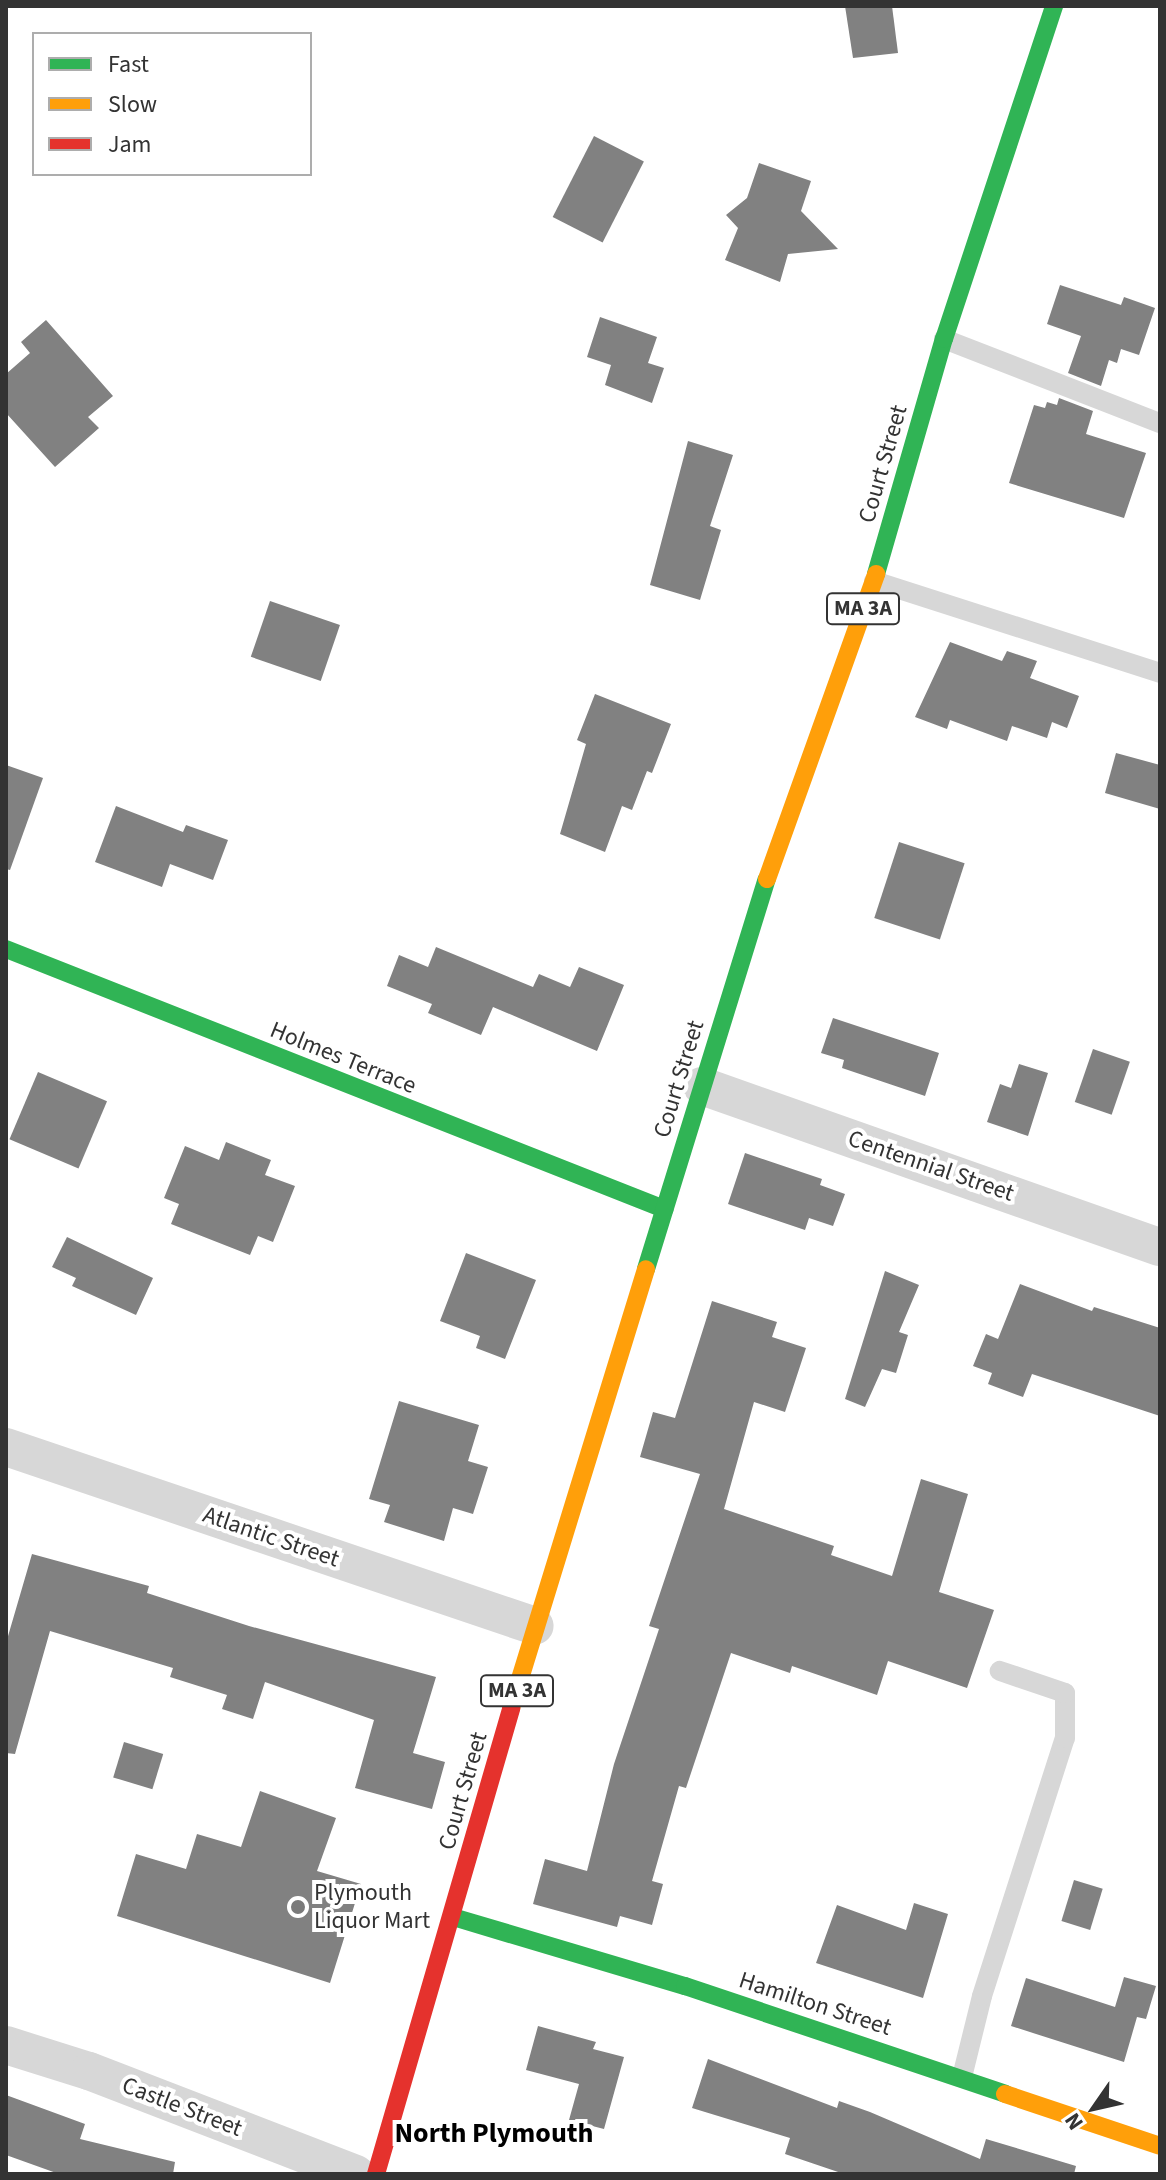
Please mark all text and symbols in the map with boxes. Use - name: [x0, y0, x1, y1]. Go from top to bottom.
- legend: [32, 32, 312, 176]
- text: Fast: [108, 47, 149, 82]
- text: Slow: [108, 87, 157, 122]
- text: Jam: [108, 127, 152, 162]
- street label: Court Street: [852, 402, 914, 526]
- road number: MA 3A: [825, 591, 901, 627]
- street label: Holmes Terrace: [266, 1016, 420, 1100]
- street label: Court Street: [648, 1017, 710, 1141]
- street label: Centennial Street: [844, 1124, 1018, 1208]
- street label: Atlantic Street: [199, 1500, 343, 1574]
- road number: MA 3A: [479, 1673, 555, 1709]
- street label: Court Street: [432, 1729, 494, 1853]
- place label: Plymouth Liquor Mart: [314, 1879, 430, 1935]
- marker: Plymouth Liquor Mart: [289, 1898, 307, 1916]
- street label: Hamilton Street: [735, 1966, 895, 2042]
- north arrow: [1054, 2068, 1134, 2148]
- street label: Castle Street: [118, 2071, 246, 2143]
- text: N: [1057, 2106, 1091, 2136]
- district label: North Plymouth: [394, 2116, 594, 2150]

